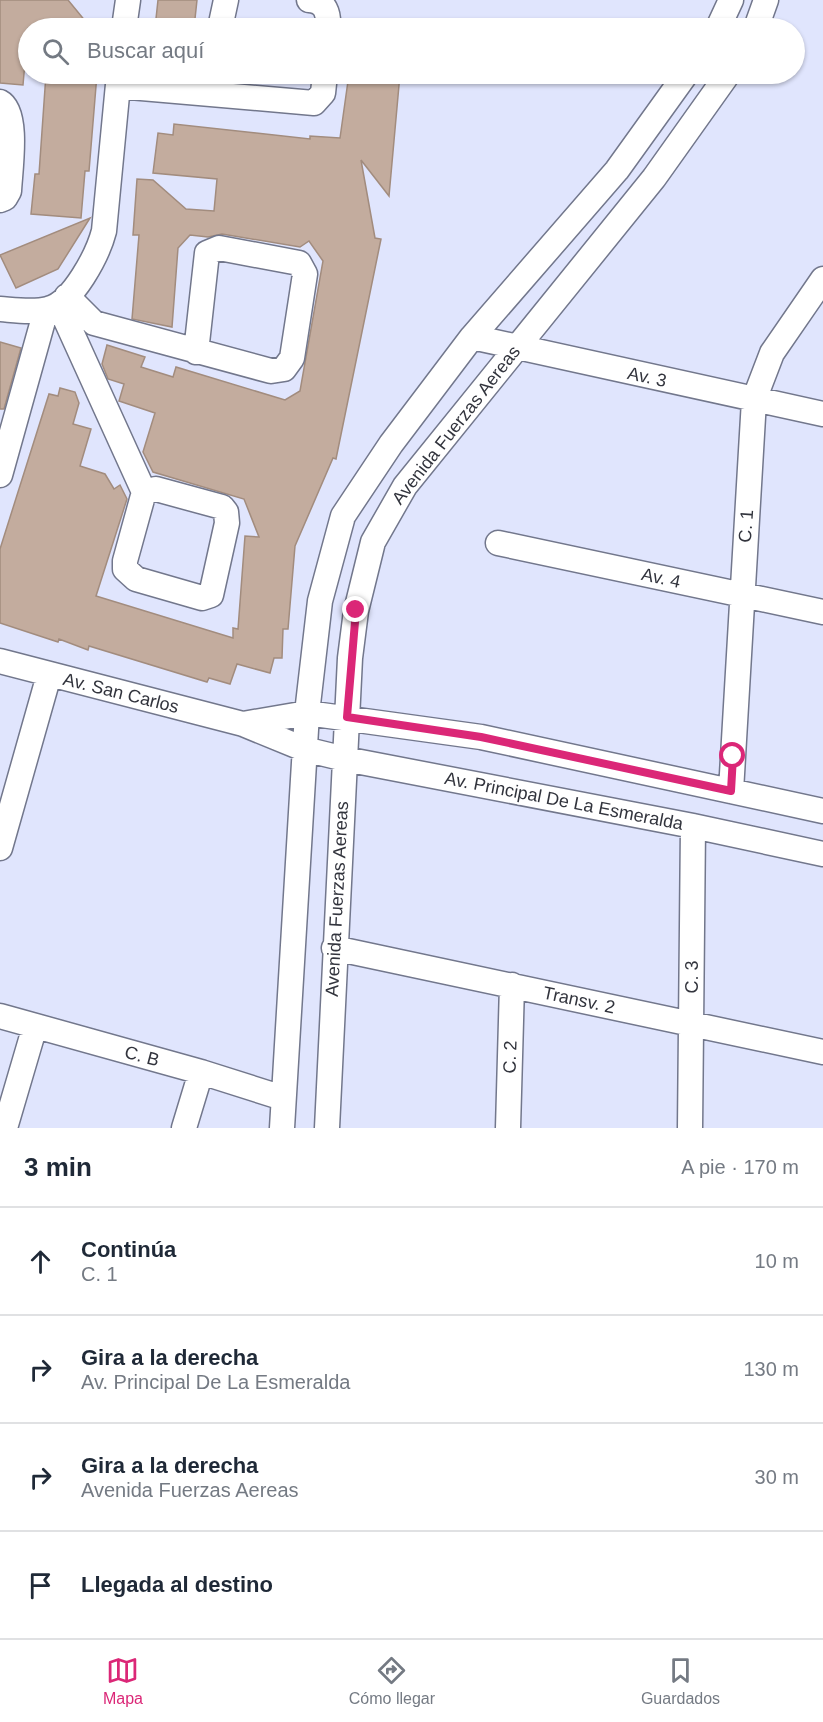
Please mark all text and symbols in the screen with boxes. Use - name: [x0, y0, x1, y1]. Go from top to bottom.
- search box: [18, 18, 805, 84]
- icon: search: [39, 35, 72, 68]
- text: Buscar aquí: [87, 38, 204, 63]
- street label: Avenida Fuerzas Aereas: [388, 342, 524, 508]
- street label: Av. 3: [626, 363, 668, 391]
- street label: C. 1: [735, 509, 757, 543]
- street label: Av. 4: [640, 564, 682, 592]
- route end: [342, 596, 368, 622]
- street label: Av. San Carlos: [61, 669, 181, 717]
- route start: [719, 742, 745, 768]
- street label: Av. Principal De La Esmeralda: [443, 768, 686, 834]
- street label: Avenida Fuerzas Aereas: [322, 801, 352, 997]
- street label: C. 3: [682, 960, 702, 994]
- street label: Transv. 2: [541, 983, 617, 1017]
- street label: C. 2: [499, 1040, 521, 1074]
- street label: C. B: [123, 1042, 161, 1070]
- text: 3 min: [24, 1152, 92, 1182]
- text: A pie · 170 m: [681, 1156, 799, 1178]
- text: Continúa: [81, 1237, 176, 1262]
- icon: ahead: [24, 1245, 57, 1278]
- text: 10 m: [755, 1250, 799, 1272]
- text: C. 1: [81, 1263, 118, 1285]
- text: Gira a la derecha: [81, 1345, 258, 1370]
- icon: right: [24, 1353, 57, 1386]
- text: 130 m: [743, 1358, 799, 1380]
- text: Av. Principal De La Esmeralda: [81, 1371, 350, 1393]
- text: Gira a la derecha: [81, 1453, 258, 1478]
- icon: right: [24, 1461, 57, 1494]
- text: 30 m: [755, 1466, 799, 1488]
- text: Avenida Fuerzas Aereas: [81, 1479, 299, 1501]
- icon: arrive: [24, 1569, 57, 1602]
- text: Llegada al destino: [81, 1572, 273, 1597]
- tab: Mapa: [103, 1654, 143, 1708]
- tab: Cómo llegar: [349, 1654, 435, 1708]
- tab: Guardados: [641, 1654, 720, 1708]

